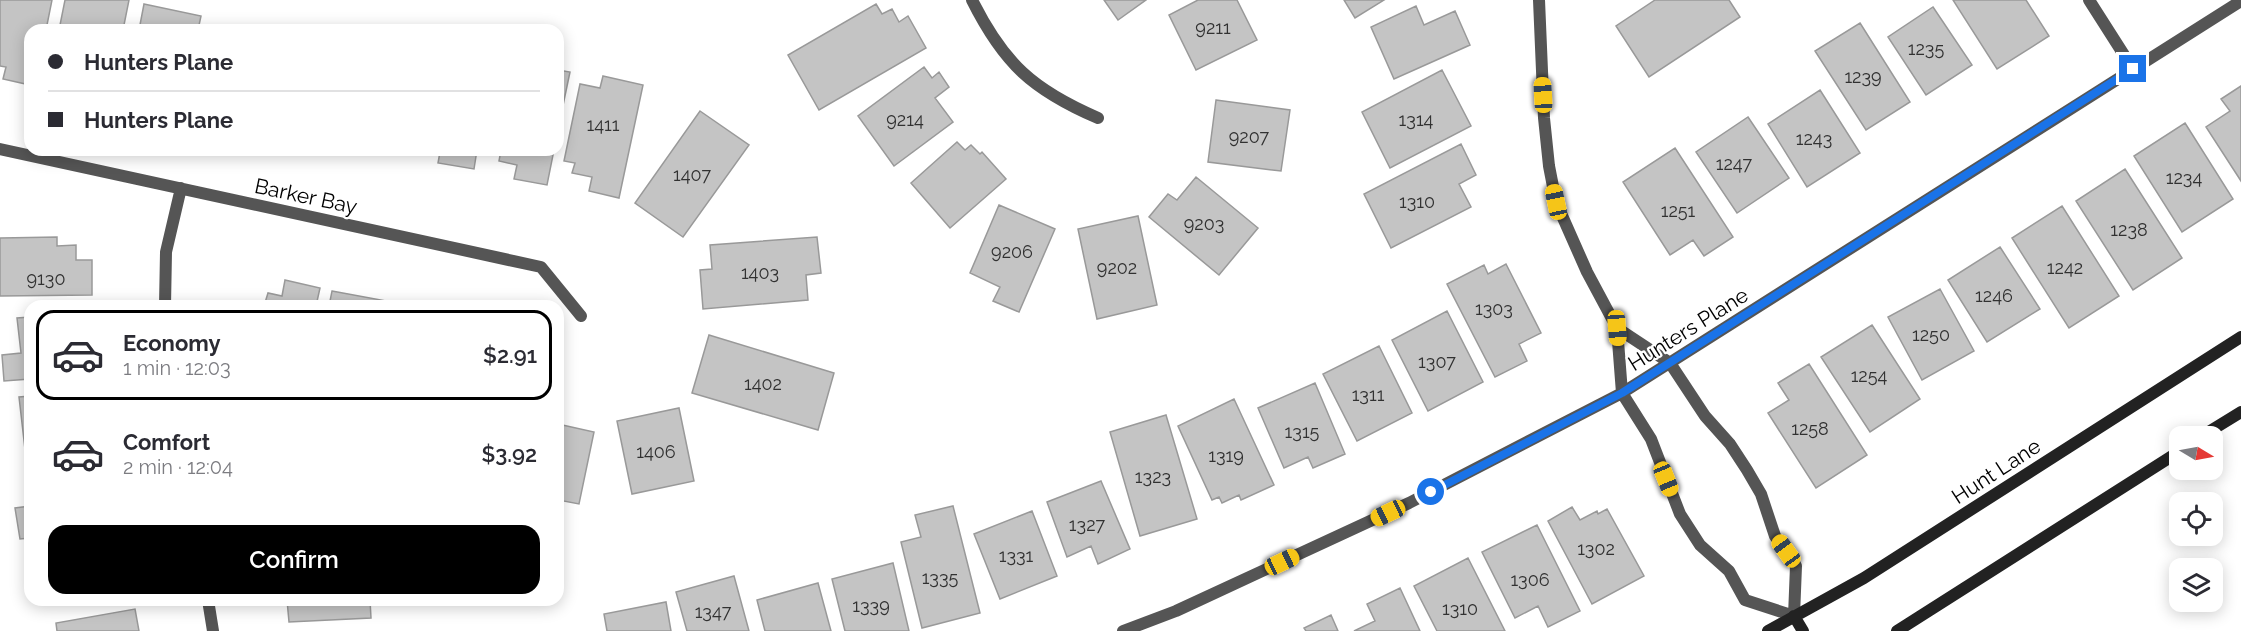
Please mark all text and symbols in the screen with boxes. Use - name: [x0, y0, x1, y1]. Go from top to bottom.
- house number: 9211: [1195, 17, 1231, 38]
- house number: 1235: [1908, 38, 1944, 59]
- text: Hunters Plane: [84, 49, 233, 75]
- route end: [2119, 55, 2146, 82]
- house number: 1239: [1844, 66, 1882, 87]
- car: [1533, 77, 1553, 113]
- text: Hunters Plane: [84, 107, 233, 133]
- house number: 9214: [886, 109, 924, 130]
- house number: 1314: [1399, 109, 1434, 130]
- house number: 1411: [587, 114, 620, 135]
- house number: 9207: [1229, 126, 1270, 147]
- house number: 1243: [1796, 128, 1832, 149]
- house number: 1247: [1716, 153, 1753, 174]
- house number: 1407: [673, 164, 711, 185]
- house number: 1234: [2166, 167, 2202, 188]
- street label: Barker Bay: [252, 173, 360, 219]
- car: [1543, 183, 1569, 221]
- house number: 1310: [1399, 191, 1435, 212]
- house number: 1251: [1661, 200, 1696, 221]
- house number: 9203: [1184, 213, 1224, 234]
- house number: 1238: [2110, 219, 2148, 240]
- house number: 9206: [991, 241, 1033, 262]
- house number: 9202: [1097, 257, 1137, 278]
- house number: 1242: [2047, 257, 2083, 278]
- house number: 1403: [741, 262, 779, 283]
- house number: 9130: [27, 268, 65, 289]
- street label: Hunters Plane: [1623, 282, 1753, 376]
- house number: 1246: [1975, 285, 2013, 306]
- house number: 1303: [1475, 298, 1513, 319]
- car: [1607, 309, 1627, 347]
- house number: 1250: [1912, 324, 1950, 345]
- icon: car: [51, 328, 105, 382]
- text: Economy: [123, 330, 221, 356]
- text: $2.91: [483, 342, 537, 368]
- house number: 1307: [1418, 351, 1456, 372]
- text: 1 min · 12:03: [123, 356, 231, 380]
- house number: 1254: [1851, 365, 1888, 386]
- house number: 1402: [744, 373, 782, 394]
- house number: 1311: [1352, 384, 1385, 405]
- house number: 1258: [1791, 418, 1829, 439]
- house number: 1315: [1285, 421, 1320, 442]
- north arrow: [2169, 426, 2223, 480]
- map controls: [2169, 426, 2223, 612]
- icon: car: [51, 427, 105, 481]
- text: Comfort: [123, 429, 210, 455]
- street label: Hunt Lane: [1947, 433, 2045, 509]
- text: $3.92: [481, 441, 537, 467]
- house number: 1406: [636, 441, 676, 462]
- house number: 1319: [1208, 445, 1244, 466]
- text: 2 min · 12:04: [123, 455, 233, 479]
- car: [1651, 459, 1681, 499]
- house number: 1323: [1135, 466, 1171, 487]
- route start: [1417, 478, 1444, 505]
- button: locate: [2169, 492, 2223, 546]
- car: [1368, 497, 1408, 529]
- house number: 1327: [1069, 514, 1106, 535]
- button: Confirm: [48, 525, 540, 594]
- car: [1768, 531, 1804, 571]
- house number: 1302: [1577, 538, 1615, 559]
- house number: 1331: [999, 545, 1034, 566]
- car: [1262, 546, 1302, 578]
- button: layers: [2169, 558, 2223, 612]
- house number: 1335: [922, 567, 959, 588]
- house number: 1306: [1510, 569, 1550, 590]
- house number: 1339: [852, 595, 890, 616]
- house number: 1310: [1442, 598, 1478, 619]
- house number: 1347: [695, 601, 732, 622]

